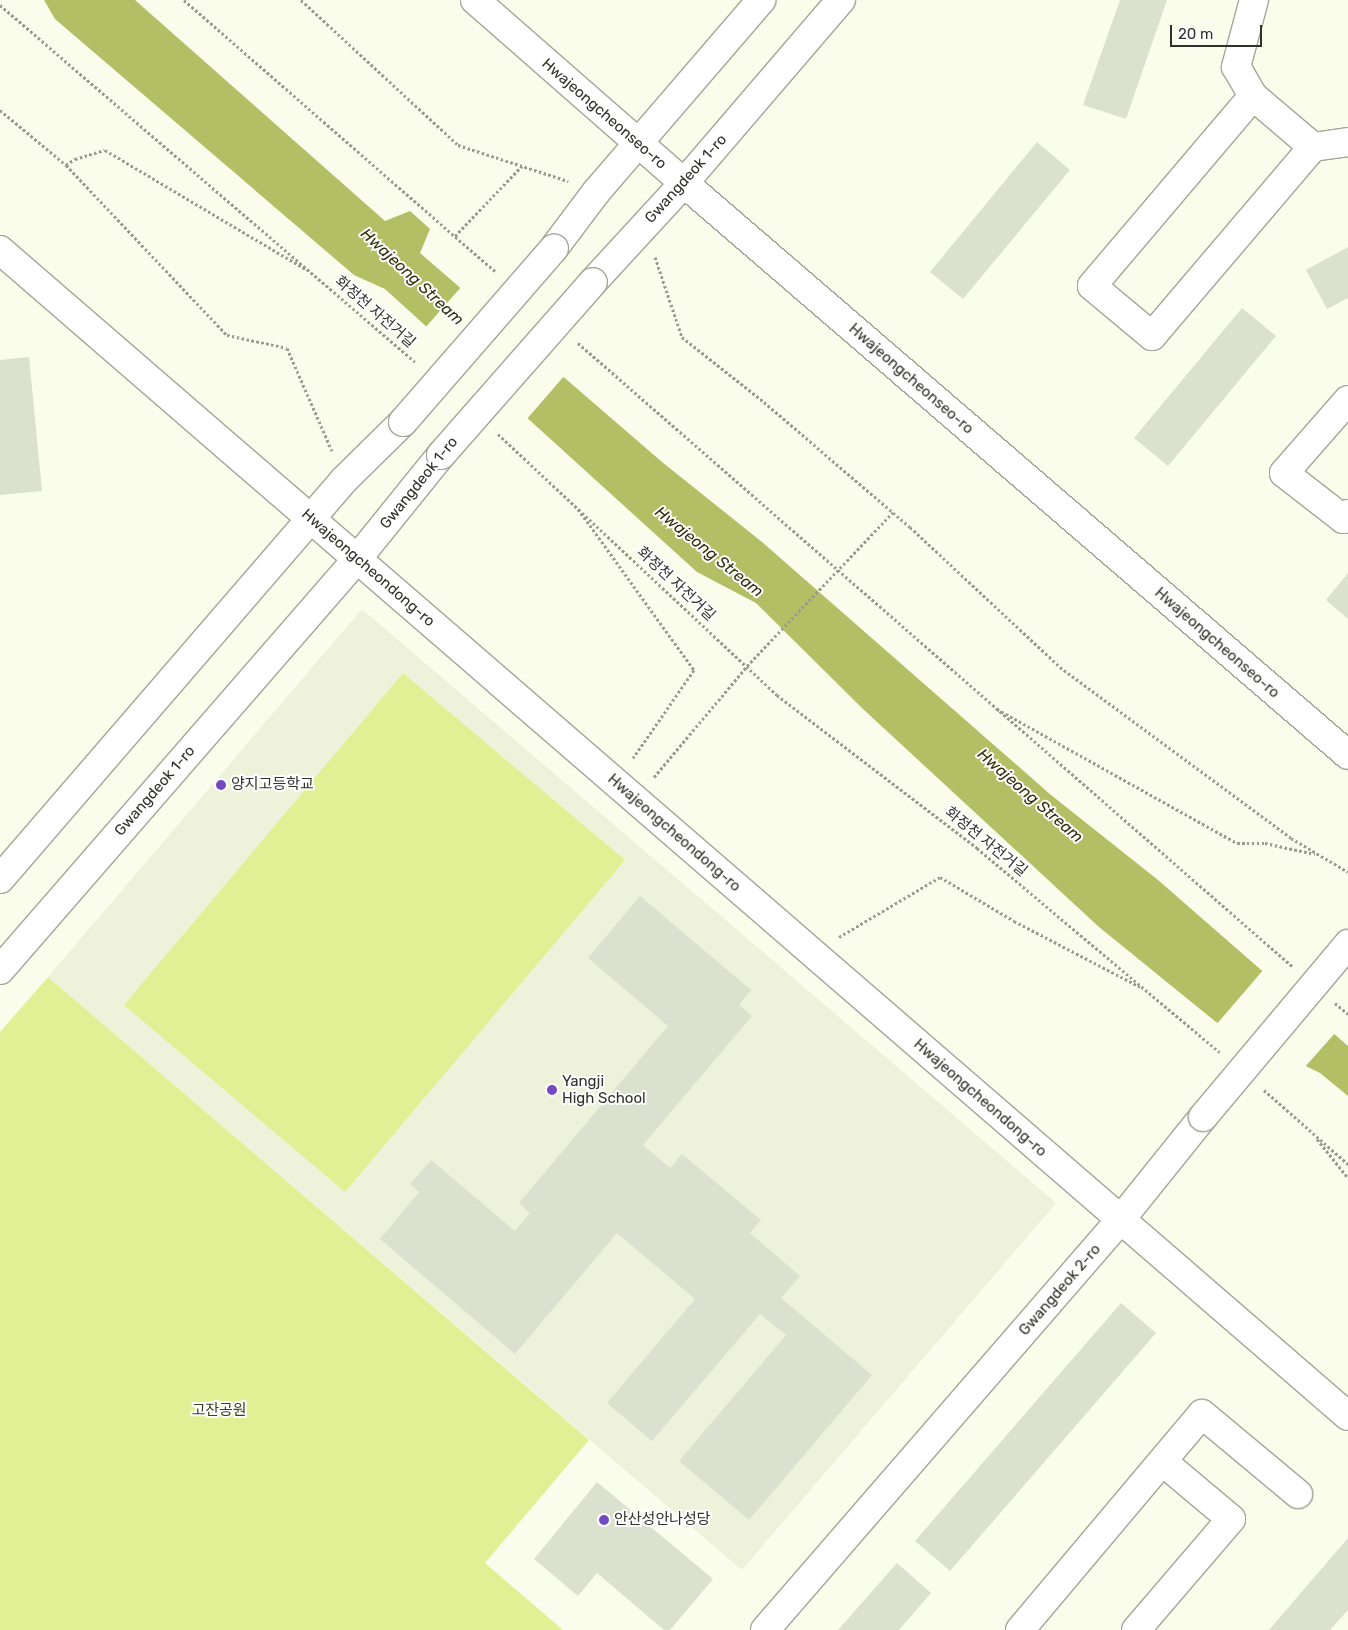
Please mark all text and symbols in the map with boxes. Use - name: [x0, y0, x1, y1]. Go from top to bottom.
- scale bar: [1173, 15, 1266, 47]
- text: 20 m: [1178, 25, 1213, 43]
- street label: Hwajeongcheonseo-ro: [538, 55, 670, 173]
- street label: Gwangdeok 1-ro: [641, 131, 731, 227]
- water label: Hwajeong Stream: [357, 224, 467, 330]
- street label: 화정천 자전거길: [331, 272, 419, 352]
- street label: Hwajeongcheonseo-ro: [845, 320, 977, 438]
- street label: Gwangdeok 1-ro: [376, 433, 462, 533]
- water label: Hwajeong Stream: [651, 502, 767, 602]
- street label: Hwajeongcheondong-ro: [298, 505, 438, 631]
- street label: 화정천 자전거길: [633, 543, 719, 625]
- street label: Hwajeongcheonseo-ro: [1151, 584, 1283, 702]
- street label: Gwangdeok 1-ro: [111, 742, 199, 840]
- water label: Hwajeong Stream: [973, 745, 1087, 847]
- street label: Hwajeongcheondong-ro: [604, 770, 744, 896]
- place label: 양지고등학교: [231, 776, 314, 794]
- marker: 양지고등학교: [215, 779, 227, 791]
- street label: 화정천 자전거길: [941, 803, 1031, 881]
- street label: Hwajeongcheondong-ro: [910, 1035, 1050, 1161]
- place label: Yangji High School: [562, 1072, 646, 1107]
- marker: Yangji High School: [546, 1084, 558, 1096]
- street label: Gwangdeok 2-ro: [1015, 1240, 1105, 1340]
- park label: 고잔공원: [191, 1402, 247, 1420]
- place label: 안산성안나성당: [614, 1511, 711, 1529]
- marker: 안산성안나성당: [598, 1514, 610, 1526]

